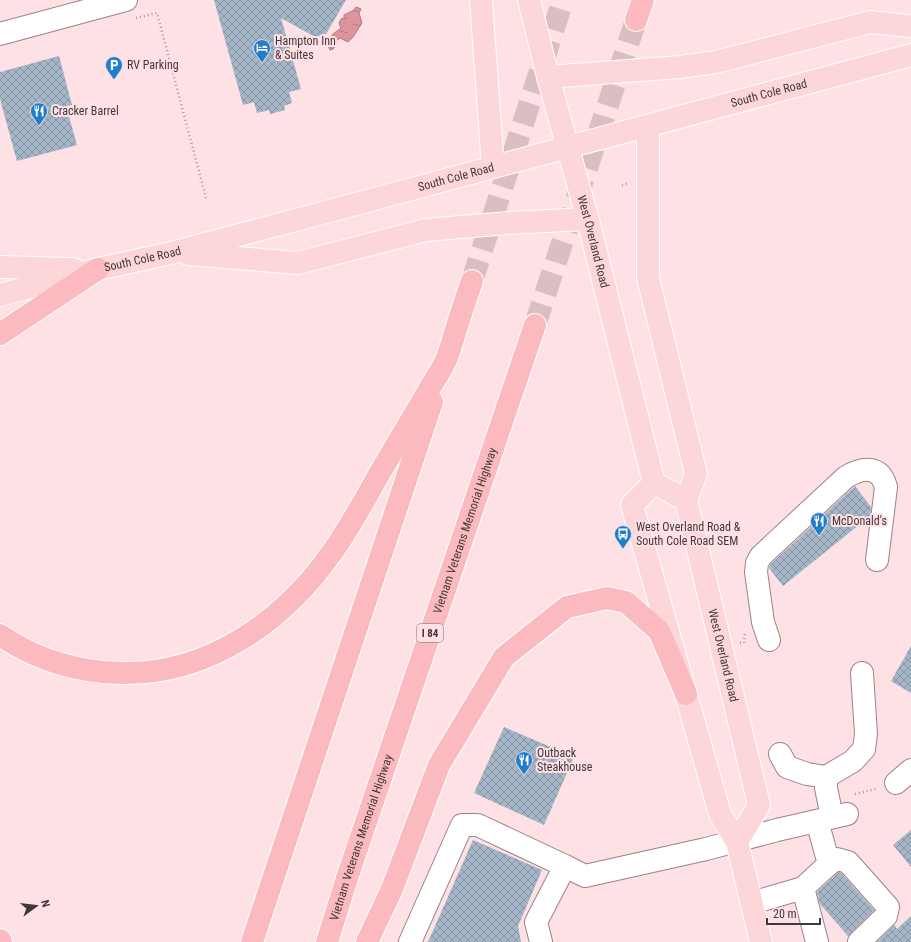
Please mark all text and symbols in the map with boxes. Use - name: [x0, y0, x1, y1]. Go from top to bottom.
- place label: Hampton Inn & Suites: [275, 34, 336, 62]
- hotel icon: Hampton Inn & Suites: [252, 38, 272, 63]
- parking icon: RV Parking: [104, 55, 124, 80]
- place label: RV Parking: [127, 58, 179, 72]
- street label: South Cole Road: [729, 76, 809, 110]
- restaurant icon: Cracker Barrel: [29, 101, 49, 126]
- place label: Cracker Barrel: [52, 104, 119, 118]
- street label: South Cole Road: [416, 160, 496, 194]
- street label: West Overland Road: [574, 194, 612, 289]
- street label: South Cole Road: [103, 244, 183, 274]
- street label: Vietnam Veterans Memorial Highway: [430, 446, 500, 615]
- restaurant icon: McDonald's: [809, 511, 829, 536]
- place label: McDonald's: [832, 514, 887, 528]
- place label: West Overland Road & South Cole Road SEM: [636, 520, 741, 548]
- bus stop icon: West Overland Road & South Cole Road SEM: [613, 524, 633, 549]
- street label: West Overland Road: [705, 608, 741, 703]
- road number: I 84: [417, 624, 443, 642]
- place label: Outback Steakhouse: [537, 746, 593, 774]
- restaurant icon: Outback Steakhouse: [514, 750, 534, 775]
- street label: Vietnam Veterans Memorial Highway: [327, 752, 396, 922]
- north arrow: [16, 886, 56, 926]
- text: N: [38, 899, 52, 909]
- scale bar: [767, 900, 820, 926]
- text: 20 m: [773, 907, 797, 921]

